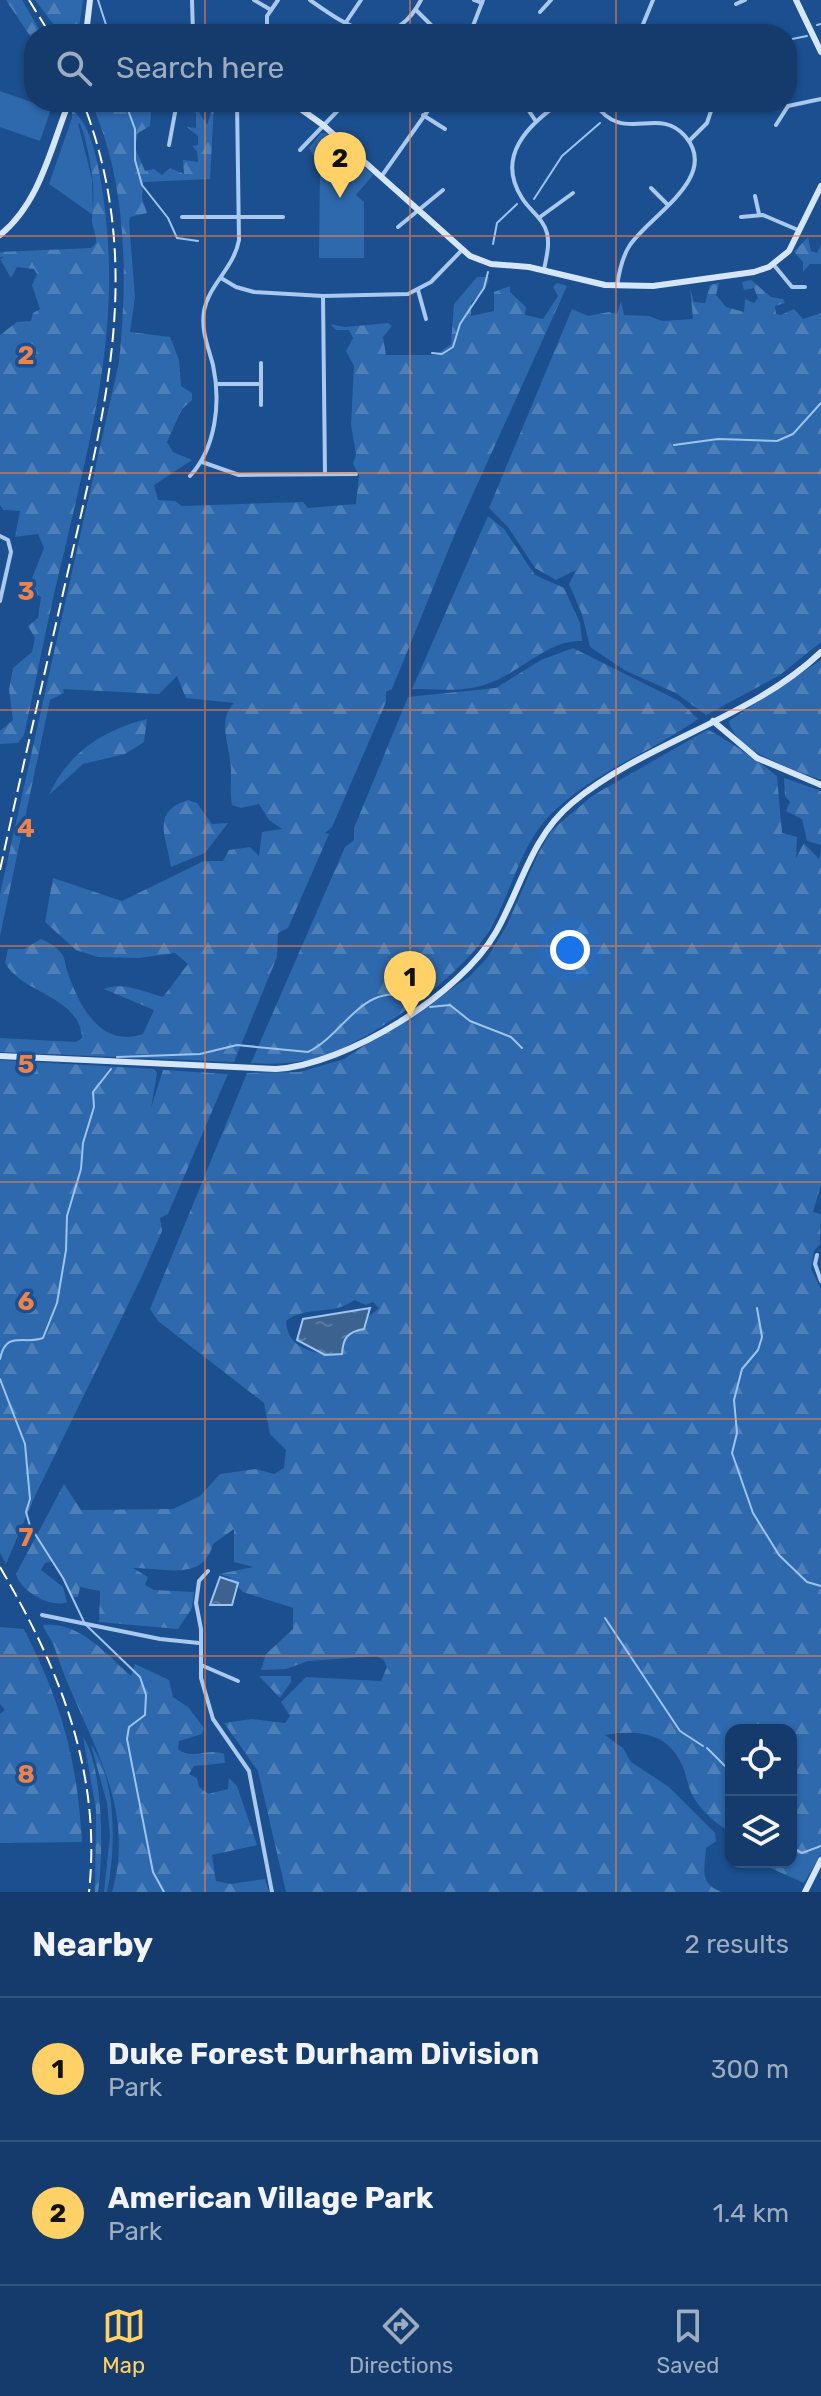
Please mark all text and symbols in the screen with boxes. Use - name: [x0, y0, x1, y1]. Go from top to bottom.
- search box: [24, 24, 797, 112]
- icon: search: [52, 46, 96, 90]
- text: Search here: [116, 50, 284, 86]
- pin: 2: [314, 132, 366, 198]
- text: 2: [18, 340, 34, 371]
- text: 3: [17, 576, 35, 607]
- text: 4: [17, 813, 35, 844]
- your location: [550, 930, 590, 970]
- pin: 1: [384, 951, 436, 1017]
- text: 5: [18, 1049, 34, 1080]
- text: 6: [18, 1286, 35, 1317]
- text: 7: [19, 1522, 34, 1553]
- map controls: [725, 1724, 797, 1868]
- button: locate: [725, 1724, 797, 1796]
- text: 8: [17, 1759, 35, 1790]
- button: layers: [725, 1796, 797, 1868]
- text: Nearby: [32, 1924, 153, 1965]
- text: 2 results: [685, 1929, 789, 1960]
- text: Duke Forest Durham Division: [108, 2036, 539, 2072]
- text: 1: [52, 2054, 64, 2085]
- text: 300 m: [711, 2054, 789, 2085]
- text: Park: [108, 2072, 162, 2103]
- text: American Village Park: [108, 2180, 433, 2216]
- text: 2: [50, 2198, 66, 2229]
- text: 1.4 km: [713, 2198, 789, 2229]
- text: Park: [108, 2216, 162, 2247]
- tab: Map: [102, 2304, 146, 2379]
- tab: Directions: [349, 2304, 453, 2379]
- tab: Saved: [657, 2304, 719, 2379]

